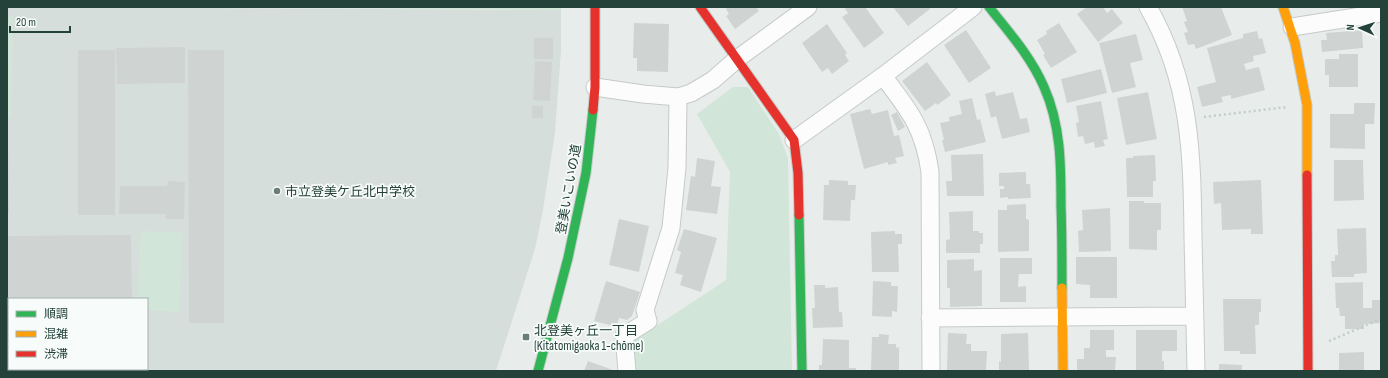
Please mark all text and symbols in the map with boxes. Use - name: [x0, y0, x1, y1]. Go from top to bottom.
- scale bar: [10, 8, 70, 34]
- north arrow: [1340, 8, 1380, 48]
- text: 20 m: [16, 15, 36, 30]
- text: N: [1344, 24, 1357, 31]
- street label: 登美いこいの道: [553, 143, 585, 235]
- place label: 市立登美ケ丘北中学校: [285, 184, 415, 200]
- marker: 市立登美ケ丘北中学校: [272, 186, 282, 196]
- legend: [8, 298, 148, 370]
- text: 順調: [44, 307, 68, 322]
- place label: 北登美ヶ丘一丁目 (Kitatomigaoka 1-chōme): [534, 323, 644, 354]
- text: 混雑: [44, 327, 68, 342]
- marker: 北登美ヶ丘一丁目 (Kitatomigaoka 1-chōme): [521, 332, 531, 342]
- text: 渋滞: [44, 347, 68, 362]

